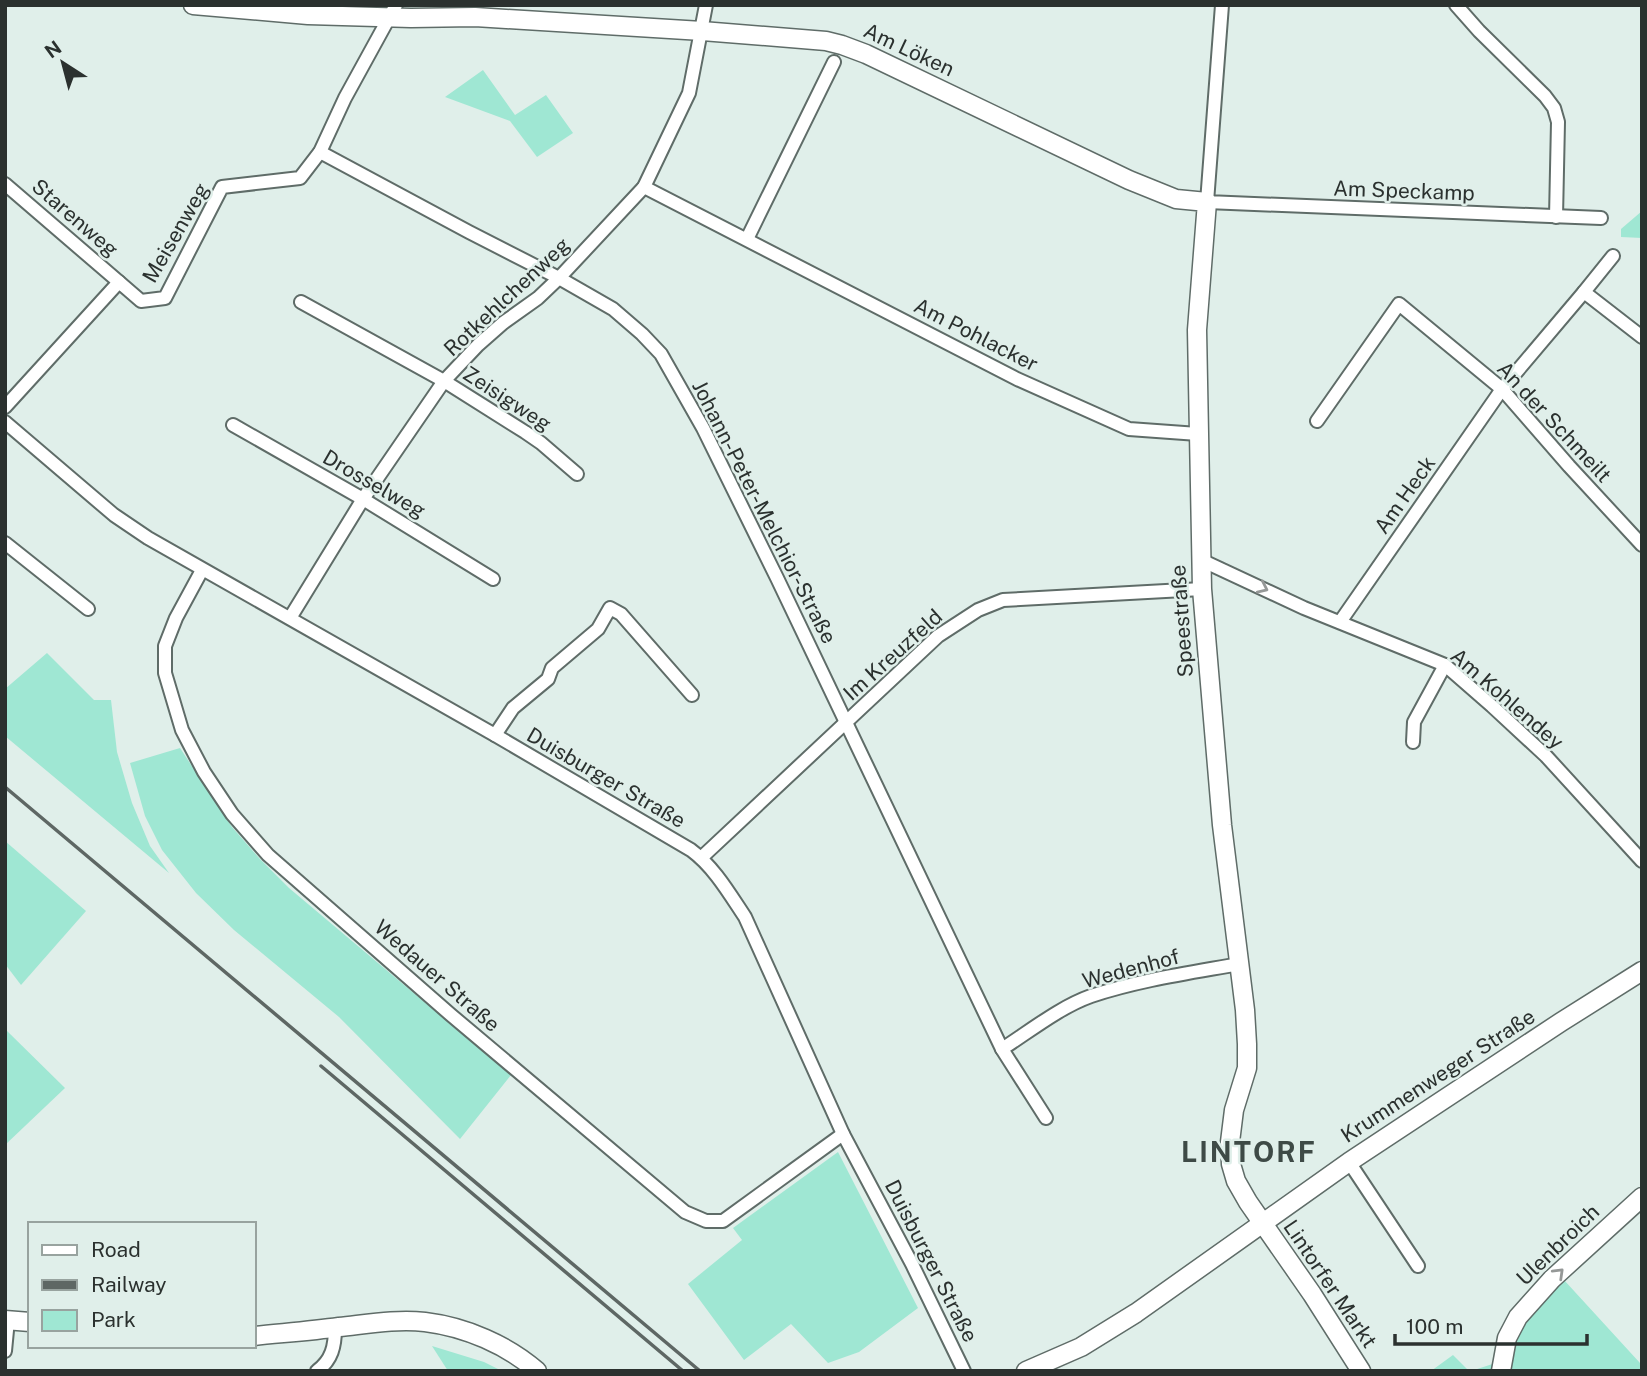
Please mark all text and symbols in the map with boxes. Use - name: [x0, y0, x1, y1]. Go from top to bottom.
- street label: Am Löken: [860, 18, 958, 81]
- north arrow: [28, 28, 98, 98]
- text: N: [41, 36, 65, 63]
- street label: Starenweg: [27, 173, 124, 262]
- street label: Am Speckamp: [1333, 176, 1475, 205]
- street label: Meisenweg: [137, 178, 214, 287]
- street label: Rotkehlchenweg: [439, 232, 575, 361]
- street label: Am Pohlacker: [910, 293, 1042, 377]
- street label: An der Schmeilt: [1492, 356, 1617, 487]
- street label: Zeisigweg: [458, 361, 556, 436]
- street label: Johann-Peter-Melchior-Straße: [687, 376, 842, 648]
- street label: Drosselweg: [318, 444, 430, 523]
- street label: Am Heck: [1369, 451, 1440, 538]
- street label: Speestraße: [1165, 564, 1198, 678]
- one-way arrow: [1256, 580, 1268, 594]
- street label: Im Kreuzfeld: [838, 604, 947, 705]
- street label: Am Kohlendey: [1446, 643, 1569, 754]
- street label: Duisburger Straße: [523, 722, 690, 833]
- street label: Wedauer Straße: [369, 914, 505, 1037]
- street label: Wedenhof: [1080, 944, 1182, 993]
- street label: Krummenweger Straße: [1336, 1003, 1539, 1148]
- district label: LINTORF: [1181, 1135, 1317, 1168]
- street label: Duisburger Straße: [880, 1175, 983, 1346]
- street label: Ulenbroich: [1511, 1199, 1604, 1290]
- street label: Lintorfer Markt: [1278, 1215, 1382, 1352]
- legend: [28, 1222, 256, 1348]
- text: Road: [91, 1237, 141, 1262]
- one-way arrow: [1551, 1269, 1564, 1281]
- text: Railway: [91, 1272, 167, 1297]
- scale bar: [1395, 1302, 1588, 1346]
- text: Park: [91, 1307, 136, 1332]
- text: 100 m: [1406, 1314, 1463, 1339]

